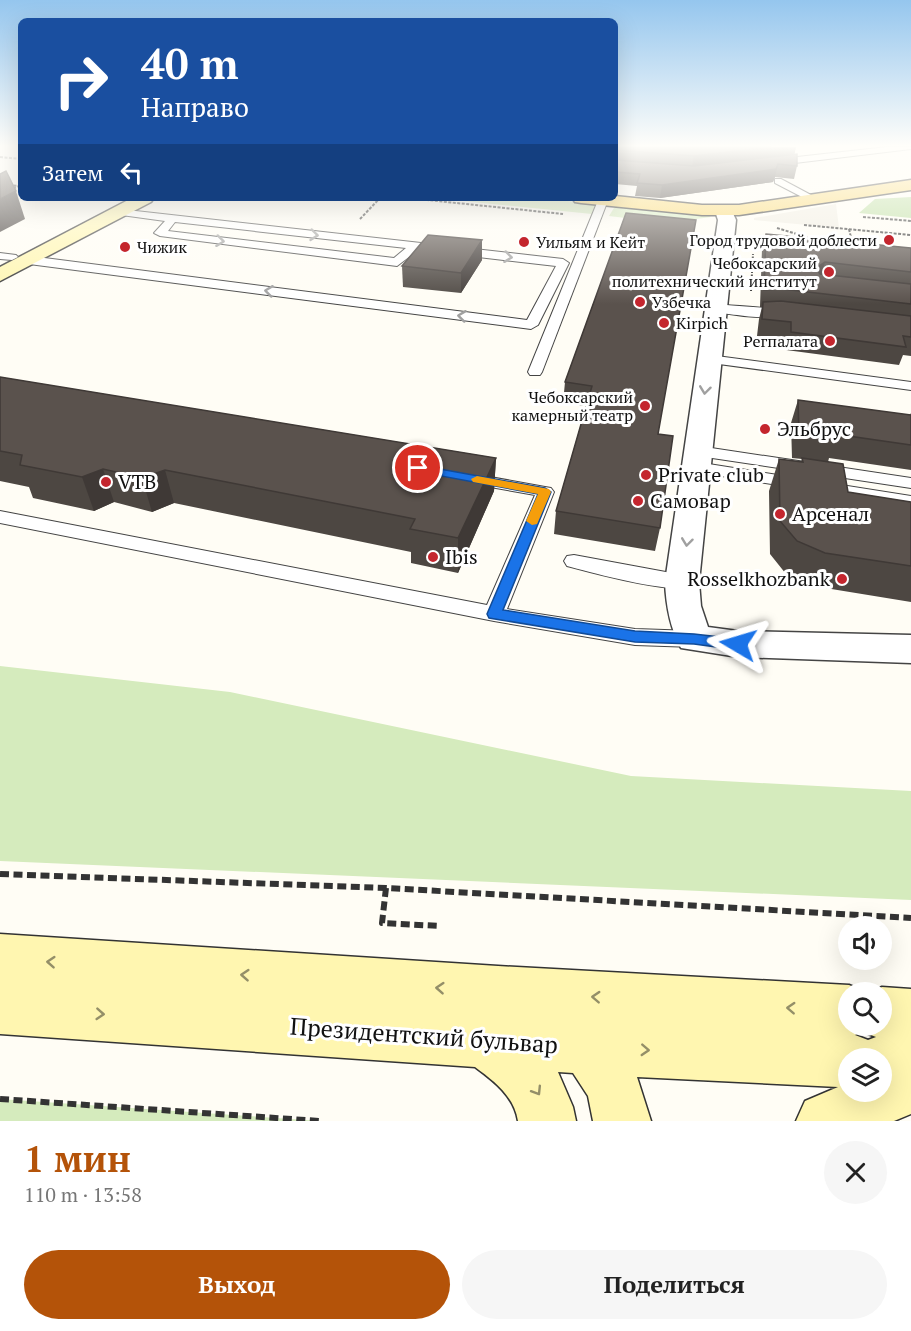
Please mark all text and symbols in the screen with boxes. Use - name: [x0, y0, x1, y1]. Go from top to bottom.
- text: 40 m: [141, 35, 239, 91]
- icon: right: [42, 42, 120, 120]
- text: Направо: [141, 89, 249, 125]
- icon: left: [115, 156, 148, 189]
- text: Затем: [42, 158, 103, 187]
- one-way arrow: [310, 228, 319, 240]
- place label: Город трудовой доблести: [690, 229, 877, 251]
- place label: Уильям и Кейт: [536, 231, 645, 253]
- marker: Город трудовой доблести: [882, 233, 896, 247]
- one-way arrow: [215, 234, 224, 246]
- marker: Уильям и Кейт: [517, 235, 531, 249]
- place label: Чижик: [137, 236, 187, 258]
- marker: Чижик: [118, 240, 132, 254]
- one-way arrow: [504, 250, 513, 263]
- place label: Чебоксарский политехнический институт: [612, 252, 817, 292]
- marker: Чебоксарский политехнический институт: [822, 265, 836, 279]
- one-way arrow: [264, 285, 273, 297]
- place label: Узбечка: [652, 291, 711, 313]
- marker: Узбечка: [633, 295, 647, 309]
- one-way arrow: [457, 310, 466, 323]
- place label: Kirpich: [676, 312, 729, 334]
- marker: Kirpich: [657, 316, 671, 330]
- place label: Регпалата: [743, 330, 818, 352]
- marker: Регпалата: [823, 334, 837, 348]
- one-way arrow: [699, 385, 712, 394]
- place label: Чебоксарский камерный театр: [511, 386, 633, 426]
- marker: Чебоксарский камерный театр: [638, 399, 652, 413]
- place label: Эльбрус: [777, 415, 851, 442]
- marker: Эльбрус: [758, 422, 772, 436]
- pin: [392, 442, 443, 493]
- icon: arrive: [401, 451, 434, 484]
- place label: Private club: [658, 461, 764, 488]
- place label: VTB: [118, 468, 156, 495]
- marker: Private club: [639, 468, 653, 482]
- marker: VTB: [99, 475, 113, 489]
- place label: Самовар: [650, 487, 731, 514]
- marker: Самовар: [631, 494, 645, 508]
- place label: Арсенал: [792, 500, 869, 527]
- marker: Арсенал: [773, 507, 787, 521]
- one-way arrow: [681, 537, 693, 546]
- place label: Ibis: [445, 543, 478, 570]
- marker: Ibis: [426, 550, 440, 564]
- place label: Rosselkhozbank: [687, 565, 831, 592]
- marker: Rosselkhozbank: [835, 572, 849, 586]
- position arrow: [706, 612, 770, 676]
- map controls: [838, 916, 892, 1102]
- button: sound: [838, 916, 892, 970]
- one-way arrow: [46, 956, 55, 969]
- one-way arrow: [241, 969, 250, 982]
- one-way arrow: [436, 982, 445, 995]
- button: search: [838, 982, 892, 1036]
- one-way arrow: [591, 991, 600, 1004]
- one-way arrow: [786, 1002, 795, 1015]
- one-way arrow: [96, 1007, 105, 1020]
- street label: Президентский бульвар: [289, 1010, 559, 1060]
- one-way arrow: [641, 1044, 650, 1057]
- button: layers: [838, 1048, 892, 1102]
- one-way arrow: [529, 1085, 541, 1095]
- text: 1 мин: [24, 1135, 131, 1182]
- button: close: [824, 1141, 887, 1204]
- text: 110 m · 13:58: [24, 1181, 142, 1208]
- button: Выход: [24, 1250, 450, 1319]
- button: Поделиться: [462, 1250, 887, 1319]

